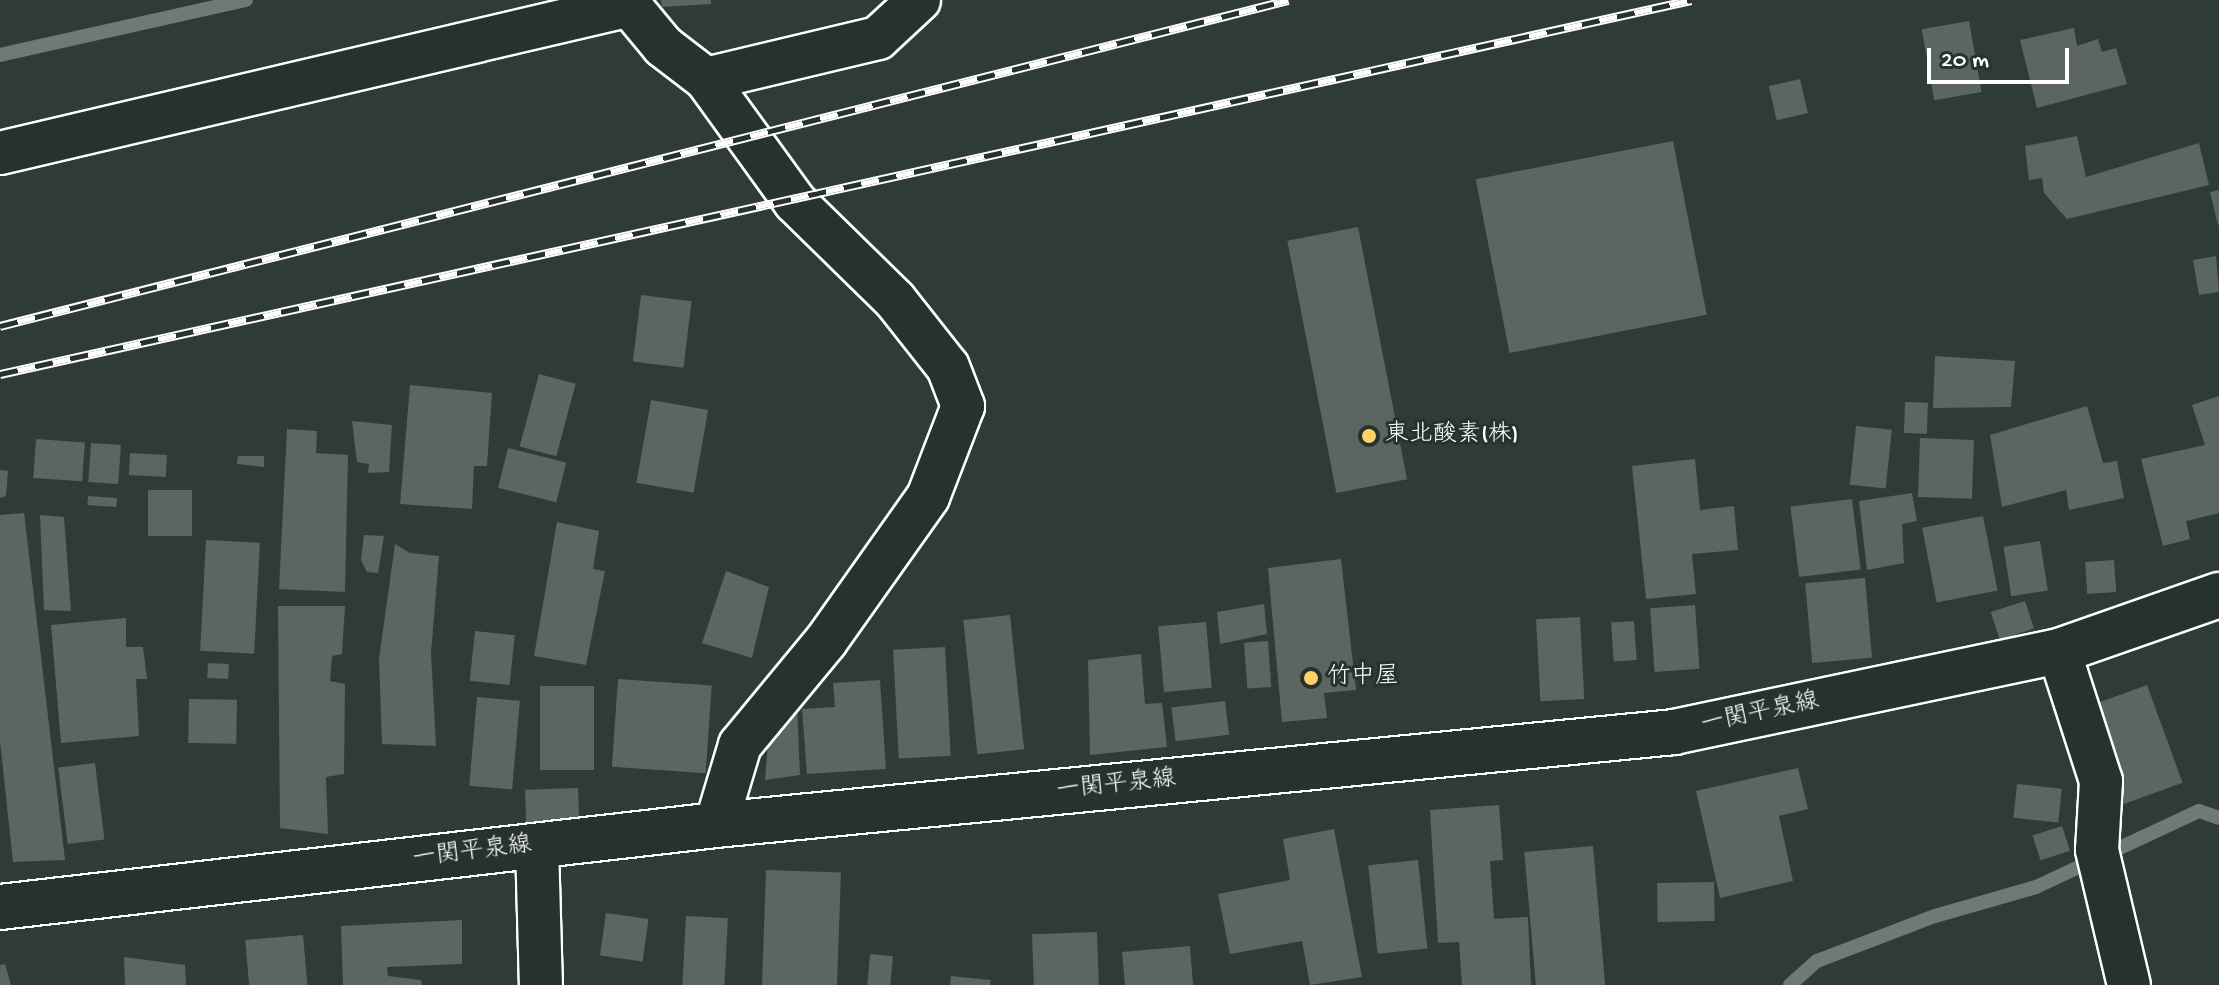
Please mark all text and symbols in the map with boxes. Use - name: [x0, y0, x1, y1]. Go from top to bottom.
- scale bar: [1931, 32, 2073, 82]
- text: 20 m: [1941, 47, 1989, 76]
- place label: 東北酸素(株): [1385, 422, 1519, 450]
- marker: 東北酸素(株): [1360, 427, 1378, 445]
- place label: 竹中屋: [1327, 664, 1399, 692]
- marker: 竹中屋: [1302, 669, 1320, 687]
- street label: 一関平泉線: [1698, 687, 1822, 741]
- street label: 一関平泉線: [1055, 765, 1177, 807]
- street label: 一関平泉線: [411, 831, 533, 875]

